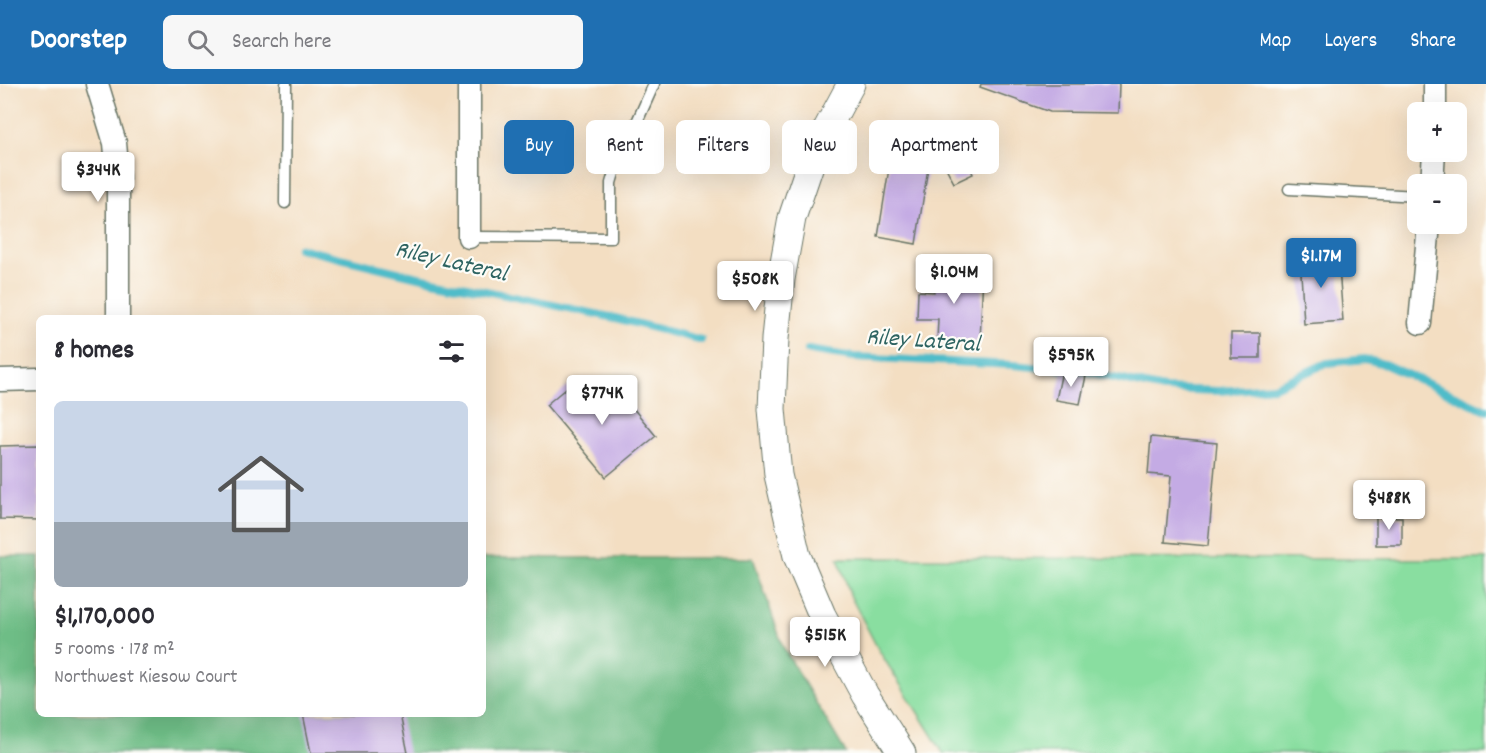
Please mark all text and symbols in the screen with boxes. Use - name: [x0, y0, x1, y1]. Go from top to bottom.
- search box: [163, 15, 583, 69]
- text: Doorstep: [30, 22, 127, 62]
- icon: search: [184, 26, 217, 59]
- text: Search here: [232, 27, 332, 58]
- text: Map: [1260, 27, 1291, 57]
- text: Layers: [1324, 27, 1377, 57]
- text: Share: [1410, 27, 1456, 57]
- map controls: [1407, 102, 1467, 234]
- button: +: [1407, 102, 1467, 162]
- chip: Buy: [504, 120, 574, 174]
- chip: Rent: [586, 120, 664, 174]
- chip: Filters: [676, 120, 770, 174]
- chip: New: [782, 120, 857, 174]
- chip: Apartment: [869, 120, 999, 174]
- pin: $344K: [56, 152, 140, 203]
- text: $344K: [76, 157, 120, 185]
- button: −: [1407, 174, 1467, 234]
- water label: Riley Lateral: [392, 234, 513, 293]
- pin: $1.17M: [1272, 238, 1370, 289]
- text: $1.17M: [1300, 243, 1342, 271]
- pin: $1.04M: [905, 254, 1003, 305]
- text: $1.04M: [930, 259, 978, 287]
- pin: $508K: [713, 261, 797, 312]
- text: $508K: [731, 266, 779, 294]
- water label: Riley Lateral: [865, 321, 983, 363]
- text: 8 homes: [54, 333, 134, 370]
- icon: filters: [435, 335, 468, 368]
- pin: $595K: [1029, 337, 1113, 388]
- text: $595K: [1047, 342, 1095, 370]
- pin: $774K: [560, 375, 644, 426]
- text: $774K: [581, 380, 624, 408]
- icon: home: [207, 440, 315, 548]
- pin: $488K: [1347, 480, 1431, 531]
- text: $488K: [1367, 485, 1411, 513]
- text: $1,170,000: [54, 599, 155, 636]
- pin: $515K: [783, 617, 867, 668]
- text: $515K: [804, 622, 846, 650]
- text: 5 rooms · 178 m²: [54, 636, 175, 664]
- text: Northwest Kiesow Court: [54, 664, 237, 692]

